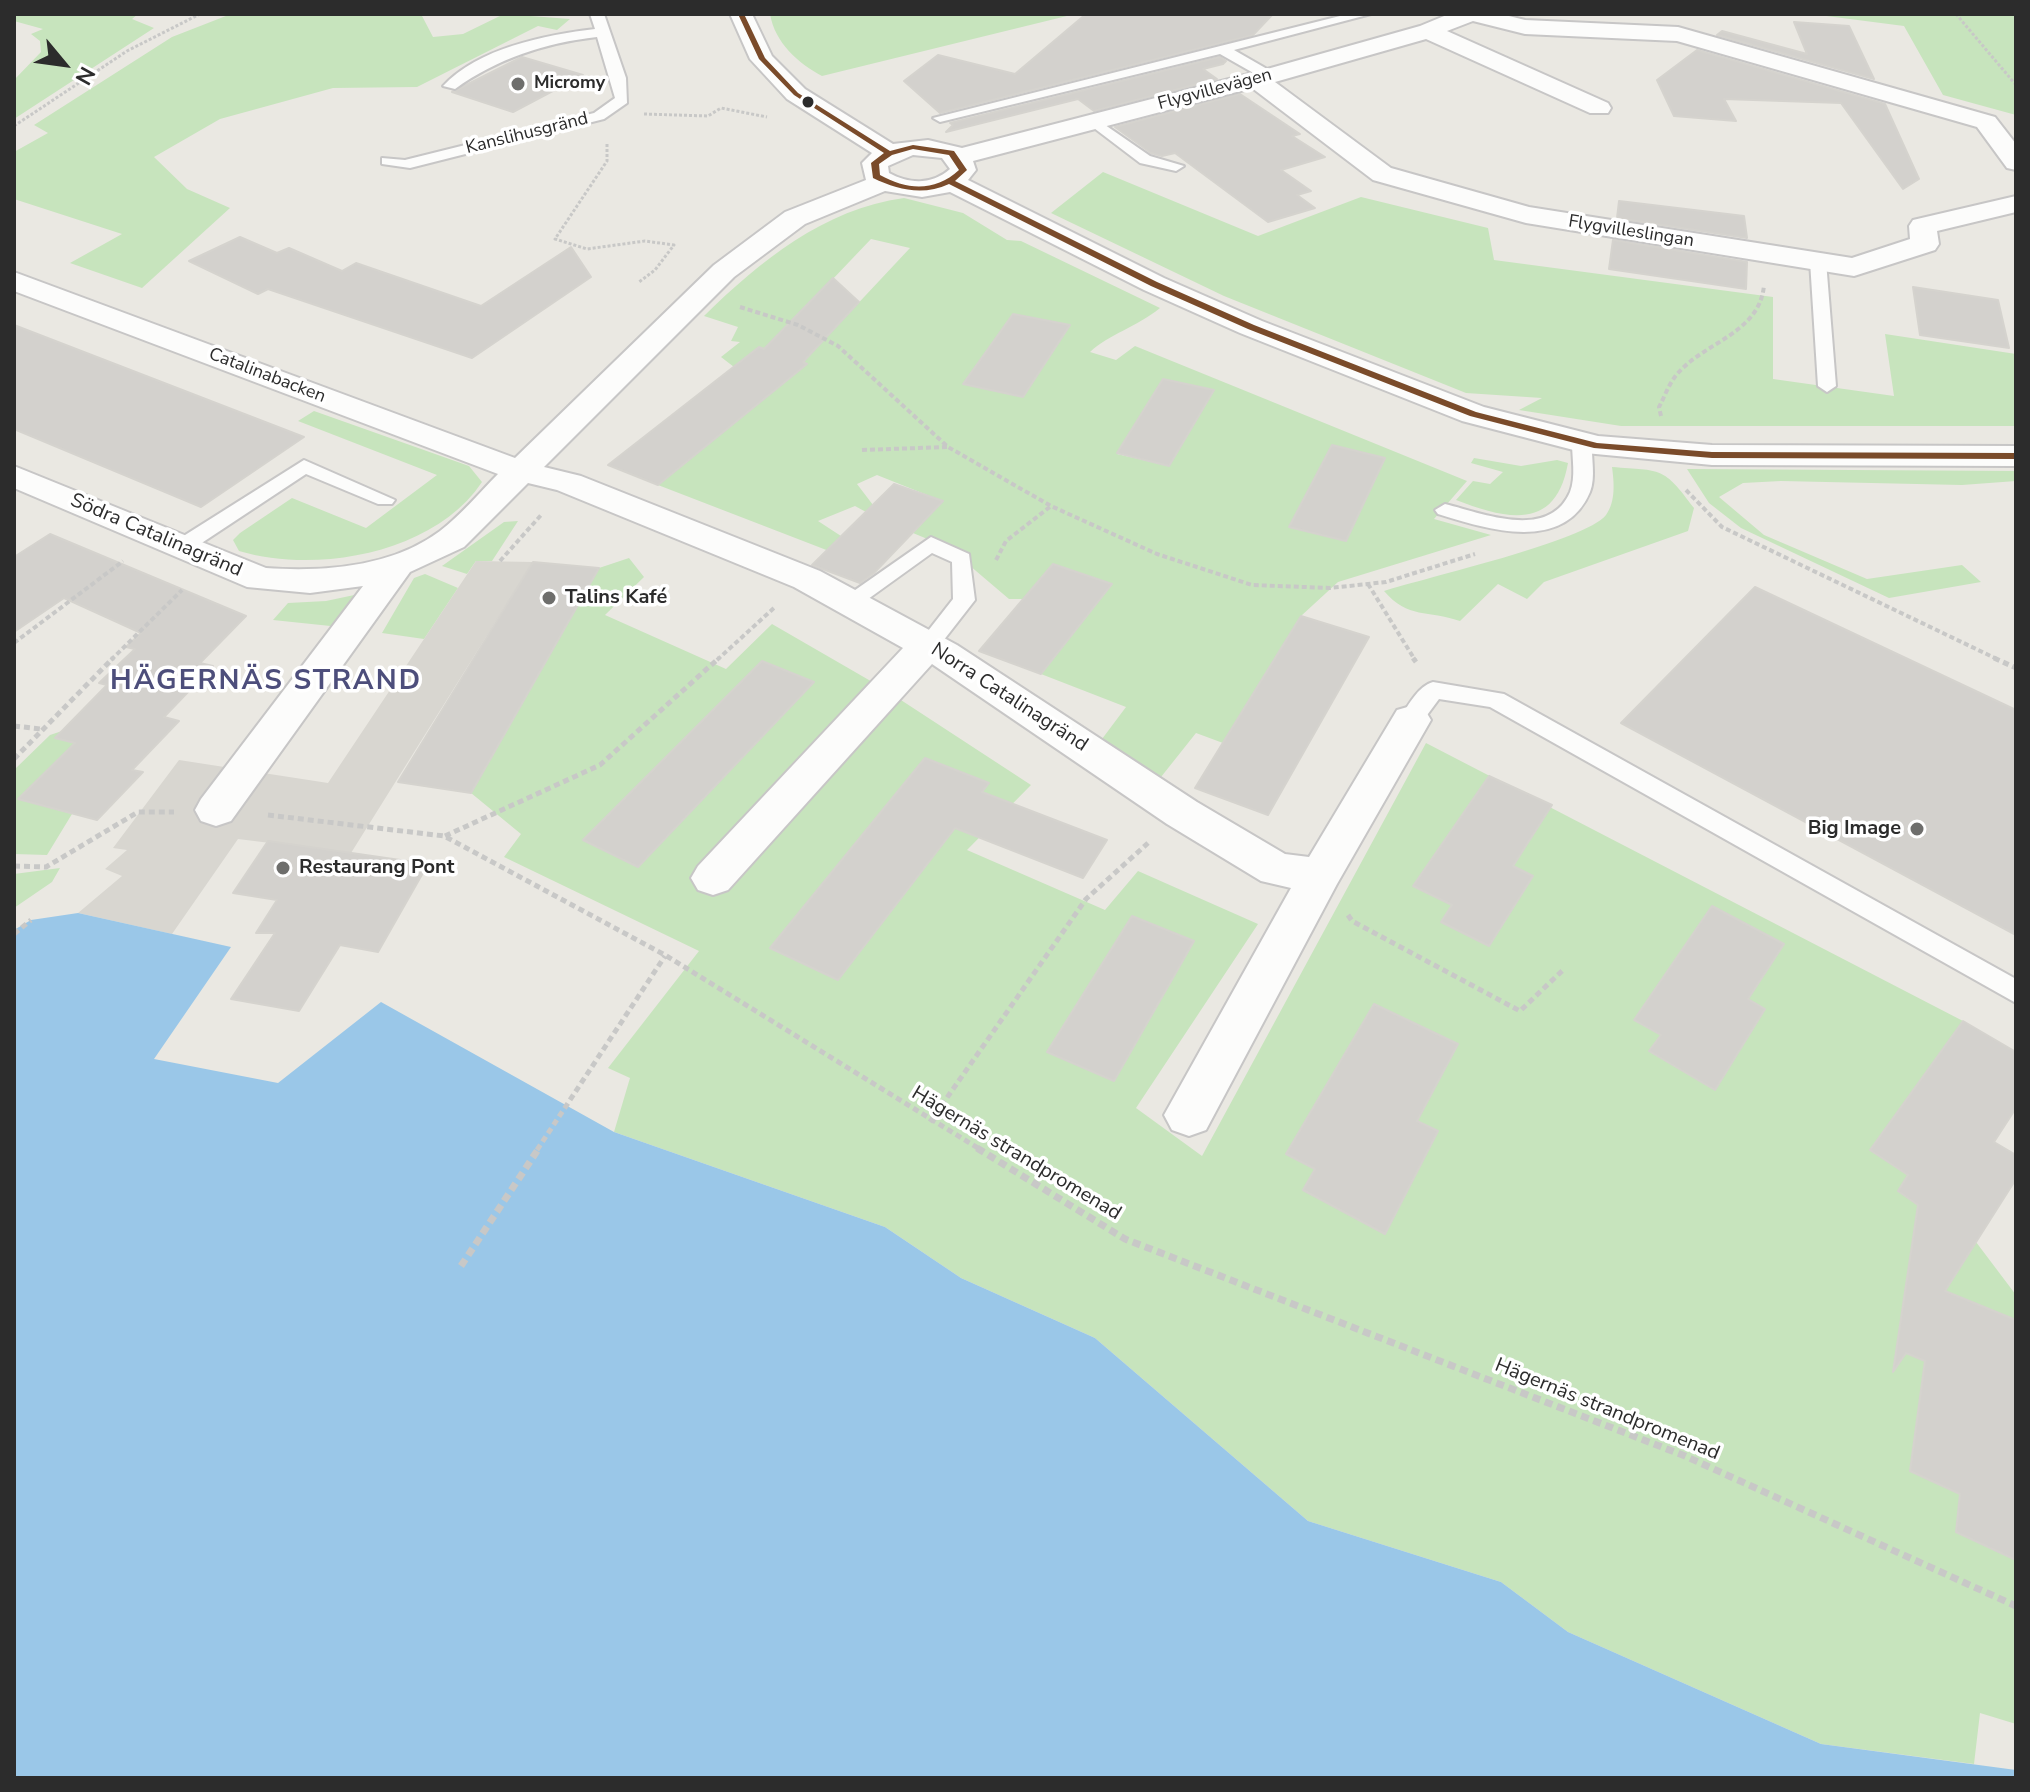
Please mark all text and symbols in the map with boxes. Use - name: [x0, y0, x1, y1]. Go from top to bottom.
- north arrow: [24, 24, 104, 104]
- text: N: [68, 61, 102, 90]
- street label: Flygvillevägen: [1156, 64, 1274, 116]
- place label: Micromy: [534, 73, 605, 95]
- marker: Micromy: [509, 75, 527, 93]
- unlabelled marker: [800, 94, 816, 110]
- street label: Kanslihusgränd: [464, 108, 590, 160]
- street label: Flygvilleslingan: [1567, 211, 1695, 253]
- street label: Catalinabacken: [206, 344, 328, 408]
- street label: Södra Catalinagränd: [67, 489, 245, 583]
- place label: Talins Kafé: [565, 586, 667, 610]
- marker: Talins Kafé: [540, 589, 558, 607]
- street label: Norra Catalinagränd: [926, 638, 1092, 758]
- district label: HÄGERNÄS STRAND: [110, 665, 422, 699]
- place label: Big Image: [1808, 817, 1901, 841]
- marker: Big Image: [1908, 820, 1926, 838]
- place label: Restaurang Pont: [299, 856, 454, 880]
- marker: Restaurang Pont: [274, 859, 292, 877]
- street label: Hägernäs strandpromenad: [907, 1082, 1125, 1226]
- street label: Hägernäs strandpromenad: [1491, 1354, 1723, 1466]

